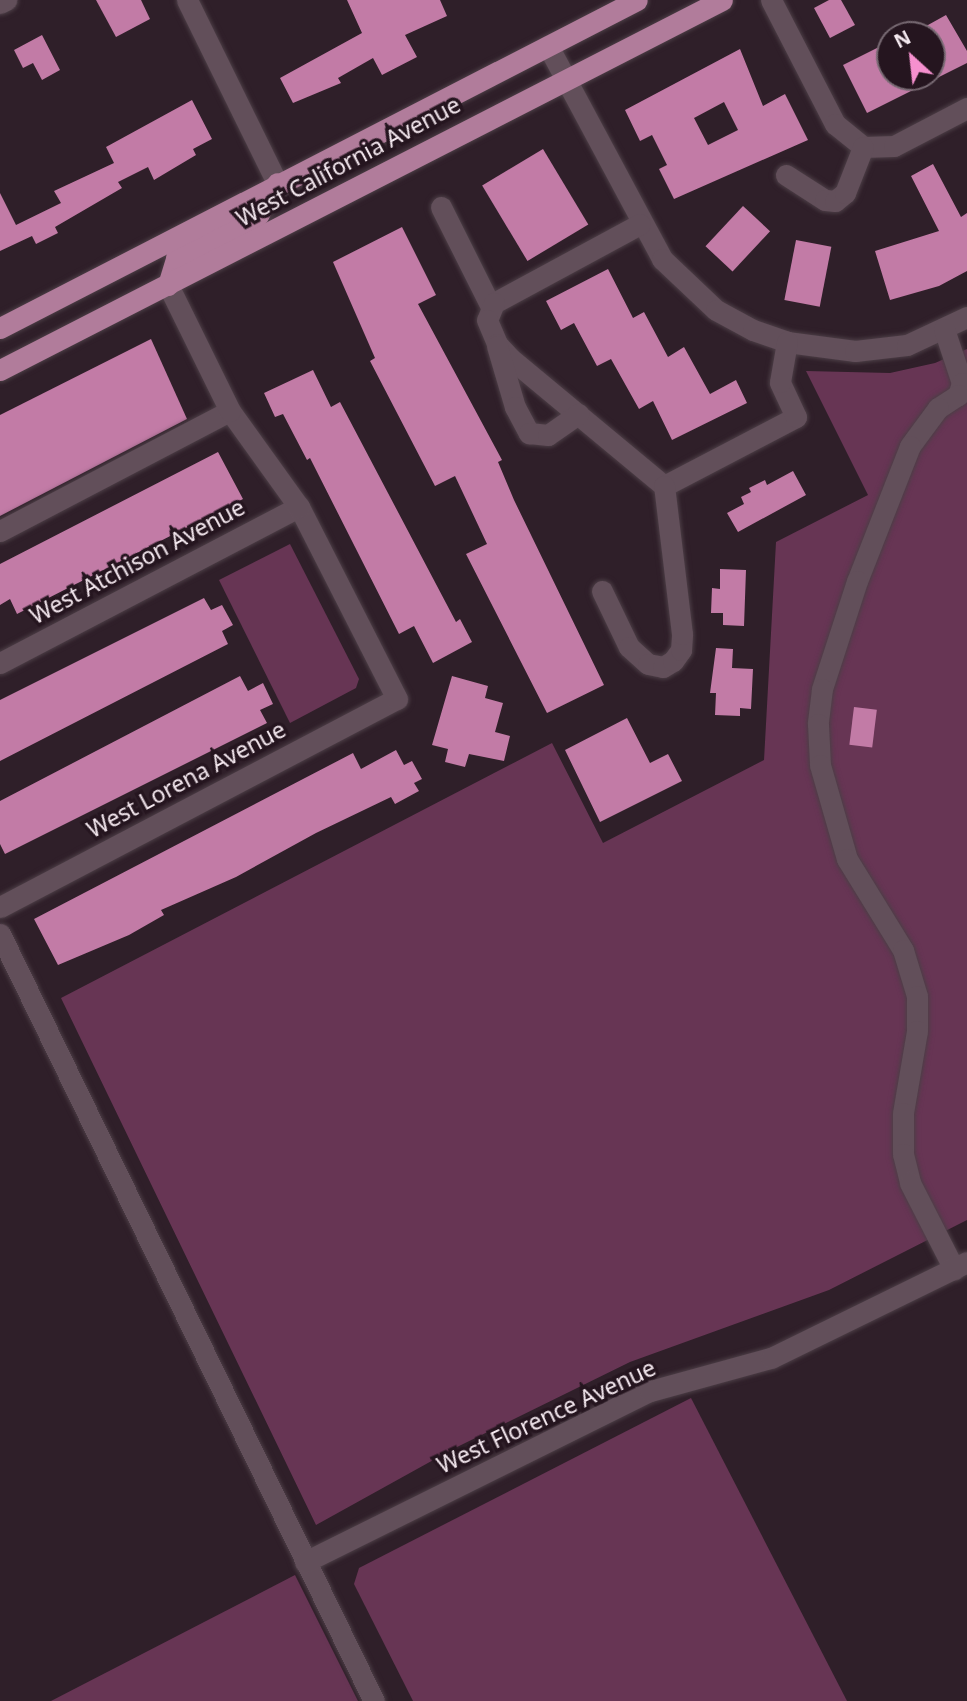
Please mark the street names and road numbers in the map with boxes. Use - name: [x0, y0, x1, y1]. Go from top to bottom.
- street label: West California Avenue: [231, 90, 465, 232]
- street label: West Atchison Avenue: [25, 493, 249, 629]
- street label: West Lorena Avenue: [82, 715, 290, 843]
- street label: West Florence Avenue: [432, 1353, 660, 1479]

